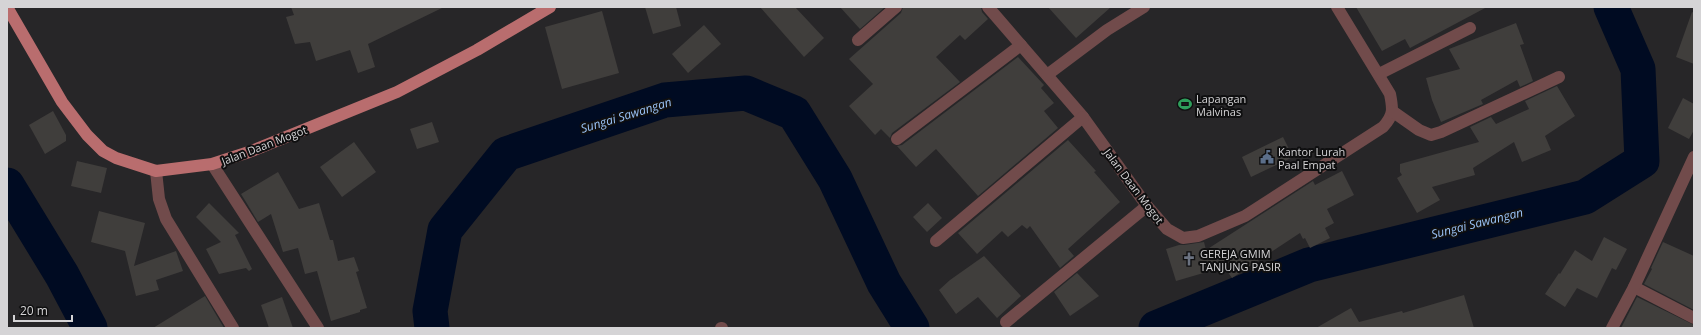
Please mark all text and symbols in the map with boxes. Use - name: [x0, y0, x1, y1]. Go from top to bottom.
- place label: Lapangan Malvinas: [1196, 91, 1246, 119]
- water label: Sungai Sawangan: [579, 93, 674, 137]
- sports icon: Lapangan Malvinas: [1177, 96, 1193, 112]
- street label: Jalan Daan Mogot: [218, 122, 309, 169]
- place label: Kantor Lurah Paal Empat: [1278, 144, 1345, 172]
- street label: Jalan Daan Mogot: [1100, 145, 1167, 227]
- public building icon: Kantor Lurah Paal Empat: [1259, 149, 1275, 165]
- water label: Sungai Sawangan: [1429, 203, 1525, 243]
- place label: GEREJA GMIM TANJUNG PASIR: [1200, 246, 1281, 274]
- church icon: GEREJA GMIM TANJUNG PASIR: [1181, 251, 1197, 267]
- scale bar: [14, 297, 72, 323]
- text: 20 m: [20, 302, 48, 319]

